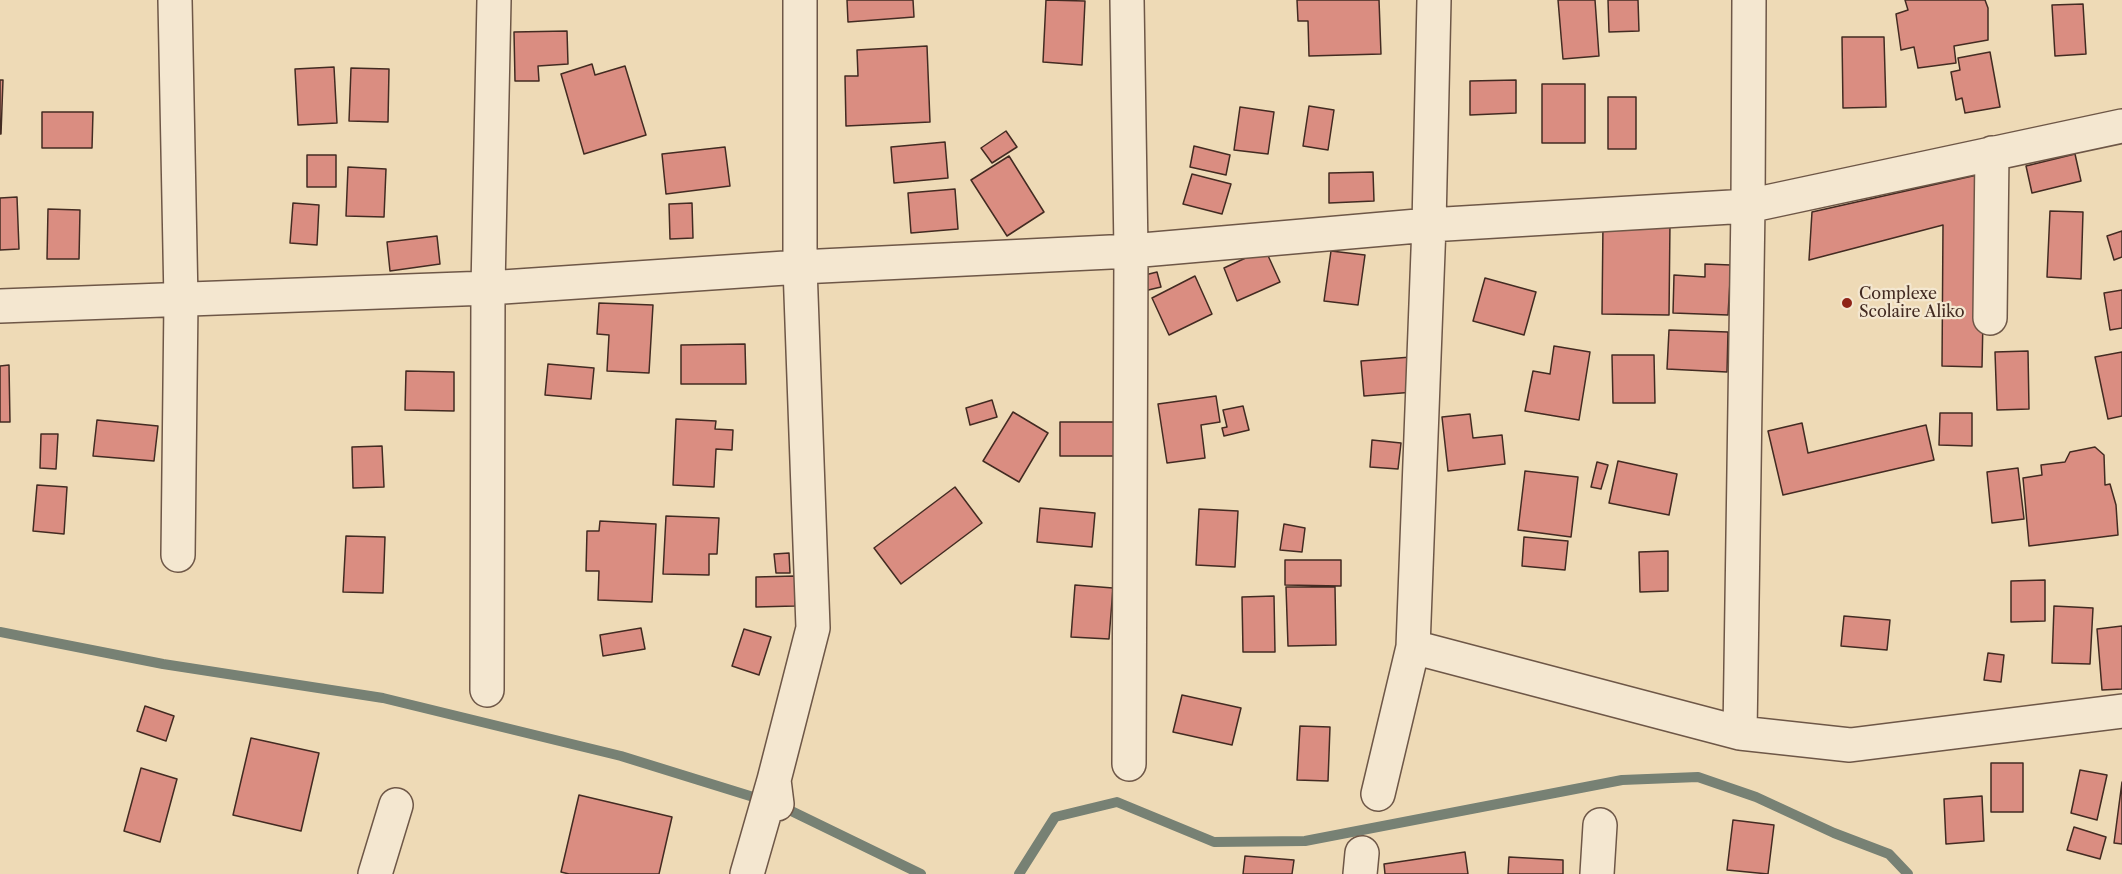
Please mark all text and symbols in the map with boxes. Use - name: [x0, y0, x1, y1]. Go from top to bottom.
- place label: Complexe Scolaire Aliko: [1859, 284, 1965, 322]
- marker: Complexe Scolaire Aliko: [1840, 296, 1854, 310]

